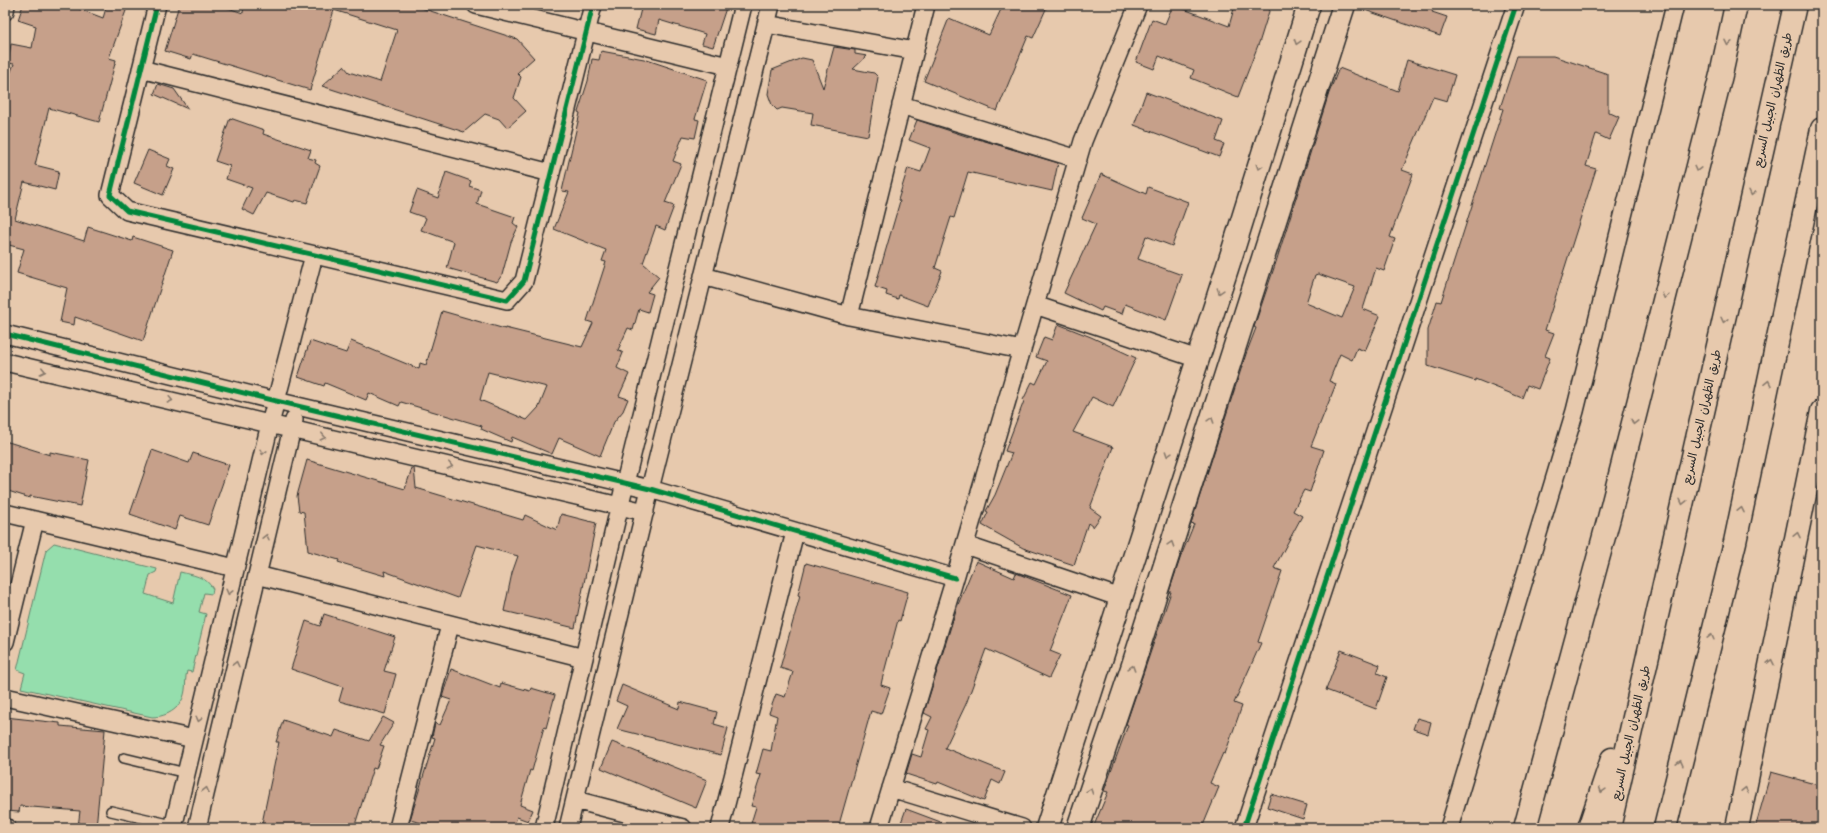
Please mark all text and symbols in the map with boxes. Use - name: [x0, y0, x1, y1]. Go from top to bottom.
- street label: طريق الظهران الجبيل السريع: [1749, 31, 1797, 169]
- one-way arrow: [1293, 39, 1302, 46]
- one-way arrow: [1724, 40, 1732, 46]
- one-way arrow: [1255, 163, 1264, 170]
- one-way arrow: [1694, 166, 1702, 173]
- one-way arrow: [1749, 190, 1757, 196]
- one-way arrow: [1216, 287, 1225, 294]
- one-way arrow: [1662, 292, 1670, 299]
- one-way arrow: [1720, 317, 1728, 323]
- street label: طريق الظهران الجبيل السريع: [1678, 348, 1726, 486]
- one-way arrow: [40, 366, 46, 374]
- one-way arrow: [1764, 380, 1772, 386]
- one-way arrow: [166, 396, 173, 404]
- one-way arrow: [1206, 417, 1215, 424]
- one-way arrow: [1630, 418, 1638, 425]
- one-way arrow: [319, 432, 326, 441]
- one-way arrow: [260, 449, 268, 455]
- one-way arrow: [1164, 451, 1172, 458]
- one-way arrow: [447, 462, 453, 470]
- one-way arrow: [1680, 498, 1688, 505]
- one-way arrow: [1737, 507, 1745, 513]
- one-way arrow: [1792, 532, 1800, 538]
- one-way arrow: [262, 534, 270, 540]
- one-way arrow: [1167, 541, 1175, 548]
- one-way arrow: [226, 589, 234, 595]
- one-way arrow: [1706, 633, 1715, 640]
- one-way arrow: [1766, 659, 1774, 666]
- one-way arrow: [232, 660, 240, 667]
- street label: طريق الظهران الجبيل السريع: [1607, 664, 1655, 802]
- one-way arrow: [1127, 665, 1136, 672]
- one-way arrow: [195, 715, 203, 722]
- one-way arrow: [1675, 760, 1684, 767]
- one-way arrow: [1598, 786, 1607, 793]
- one-way arrow: [201, 787, 210, 794]
- one-way arrow: [1740, 787, 1748, 793]
- one-way arrow: [1085, 788, 1094, 795]

